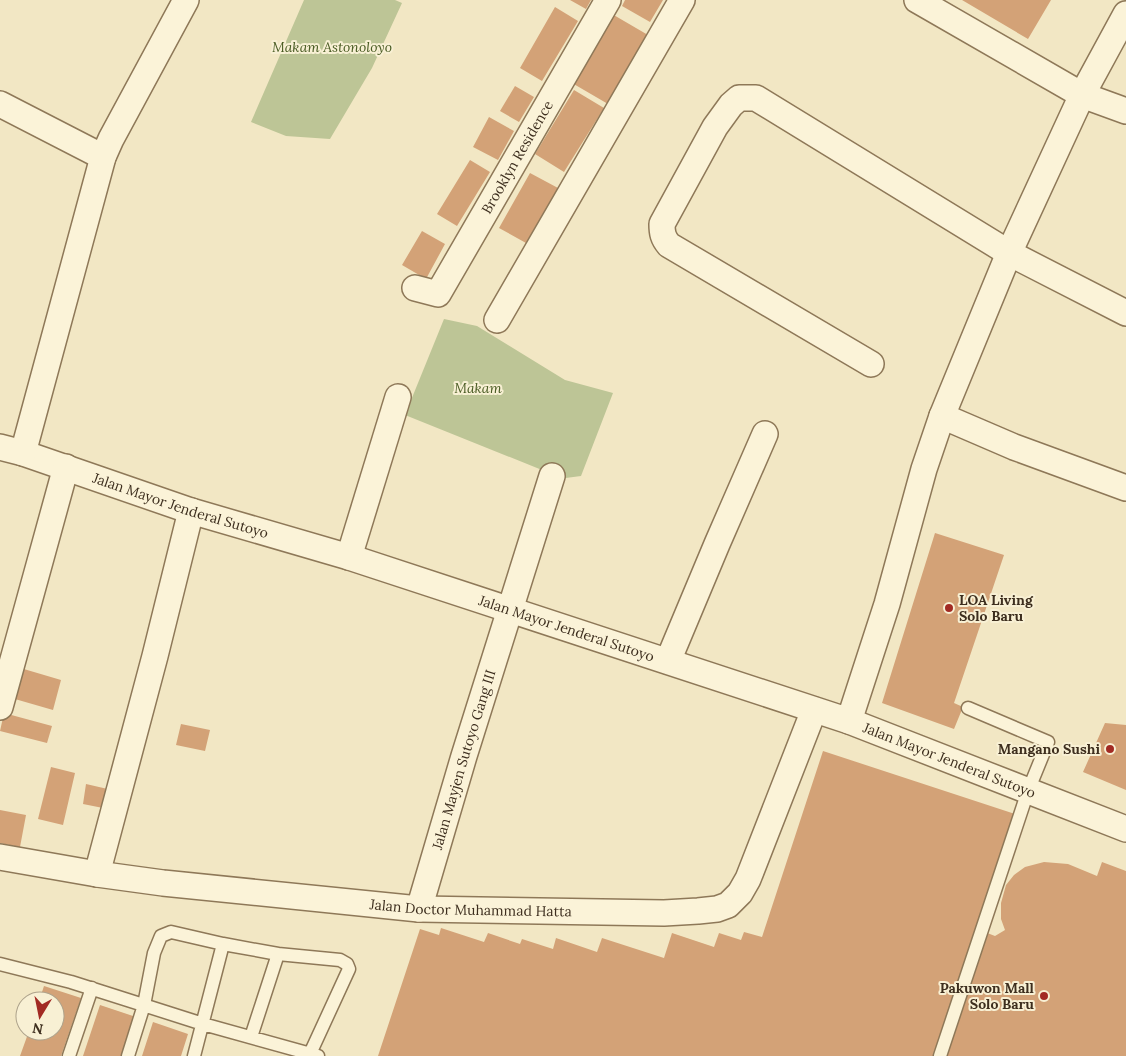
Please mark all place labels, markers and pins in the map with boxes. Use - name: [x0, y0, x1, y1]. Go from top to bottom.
- place label: LOA Living Solo Baru: [959, 591, 1034, 625]
- marker: LOA Living Solo Baru: [943, 602, 955, 614]
- place label: Mangano Sushi: [998, 740, 1100, 758]
- marker: Mangano Sushi: [1104, 743, 1116, 755]
- place label: Pakuwon Mall Solo Baru: [940, 979, 1035, 1013]
- marker: Pakuwon Mall Solo Baru: [1038, 990, 1050, 1002]

